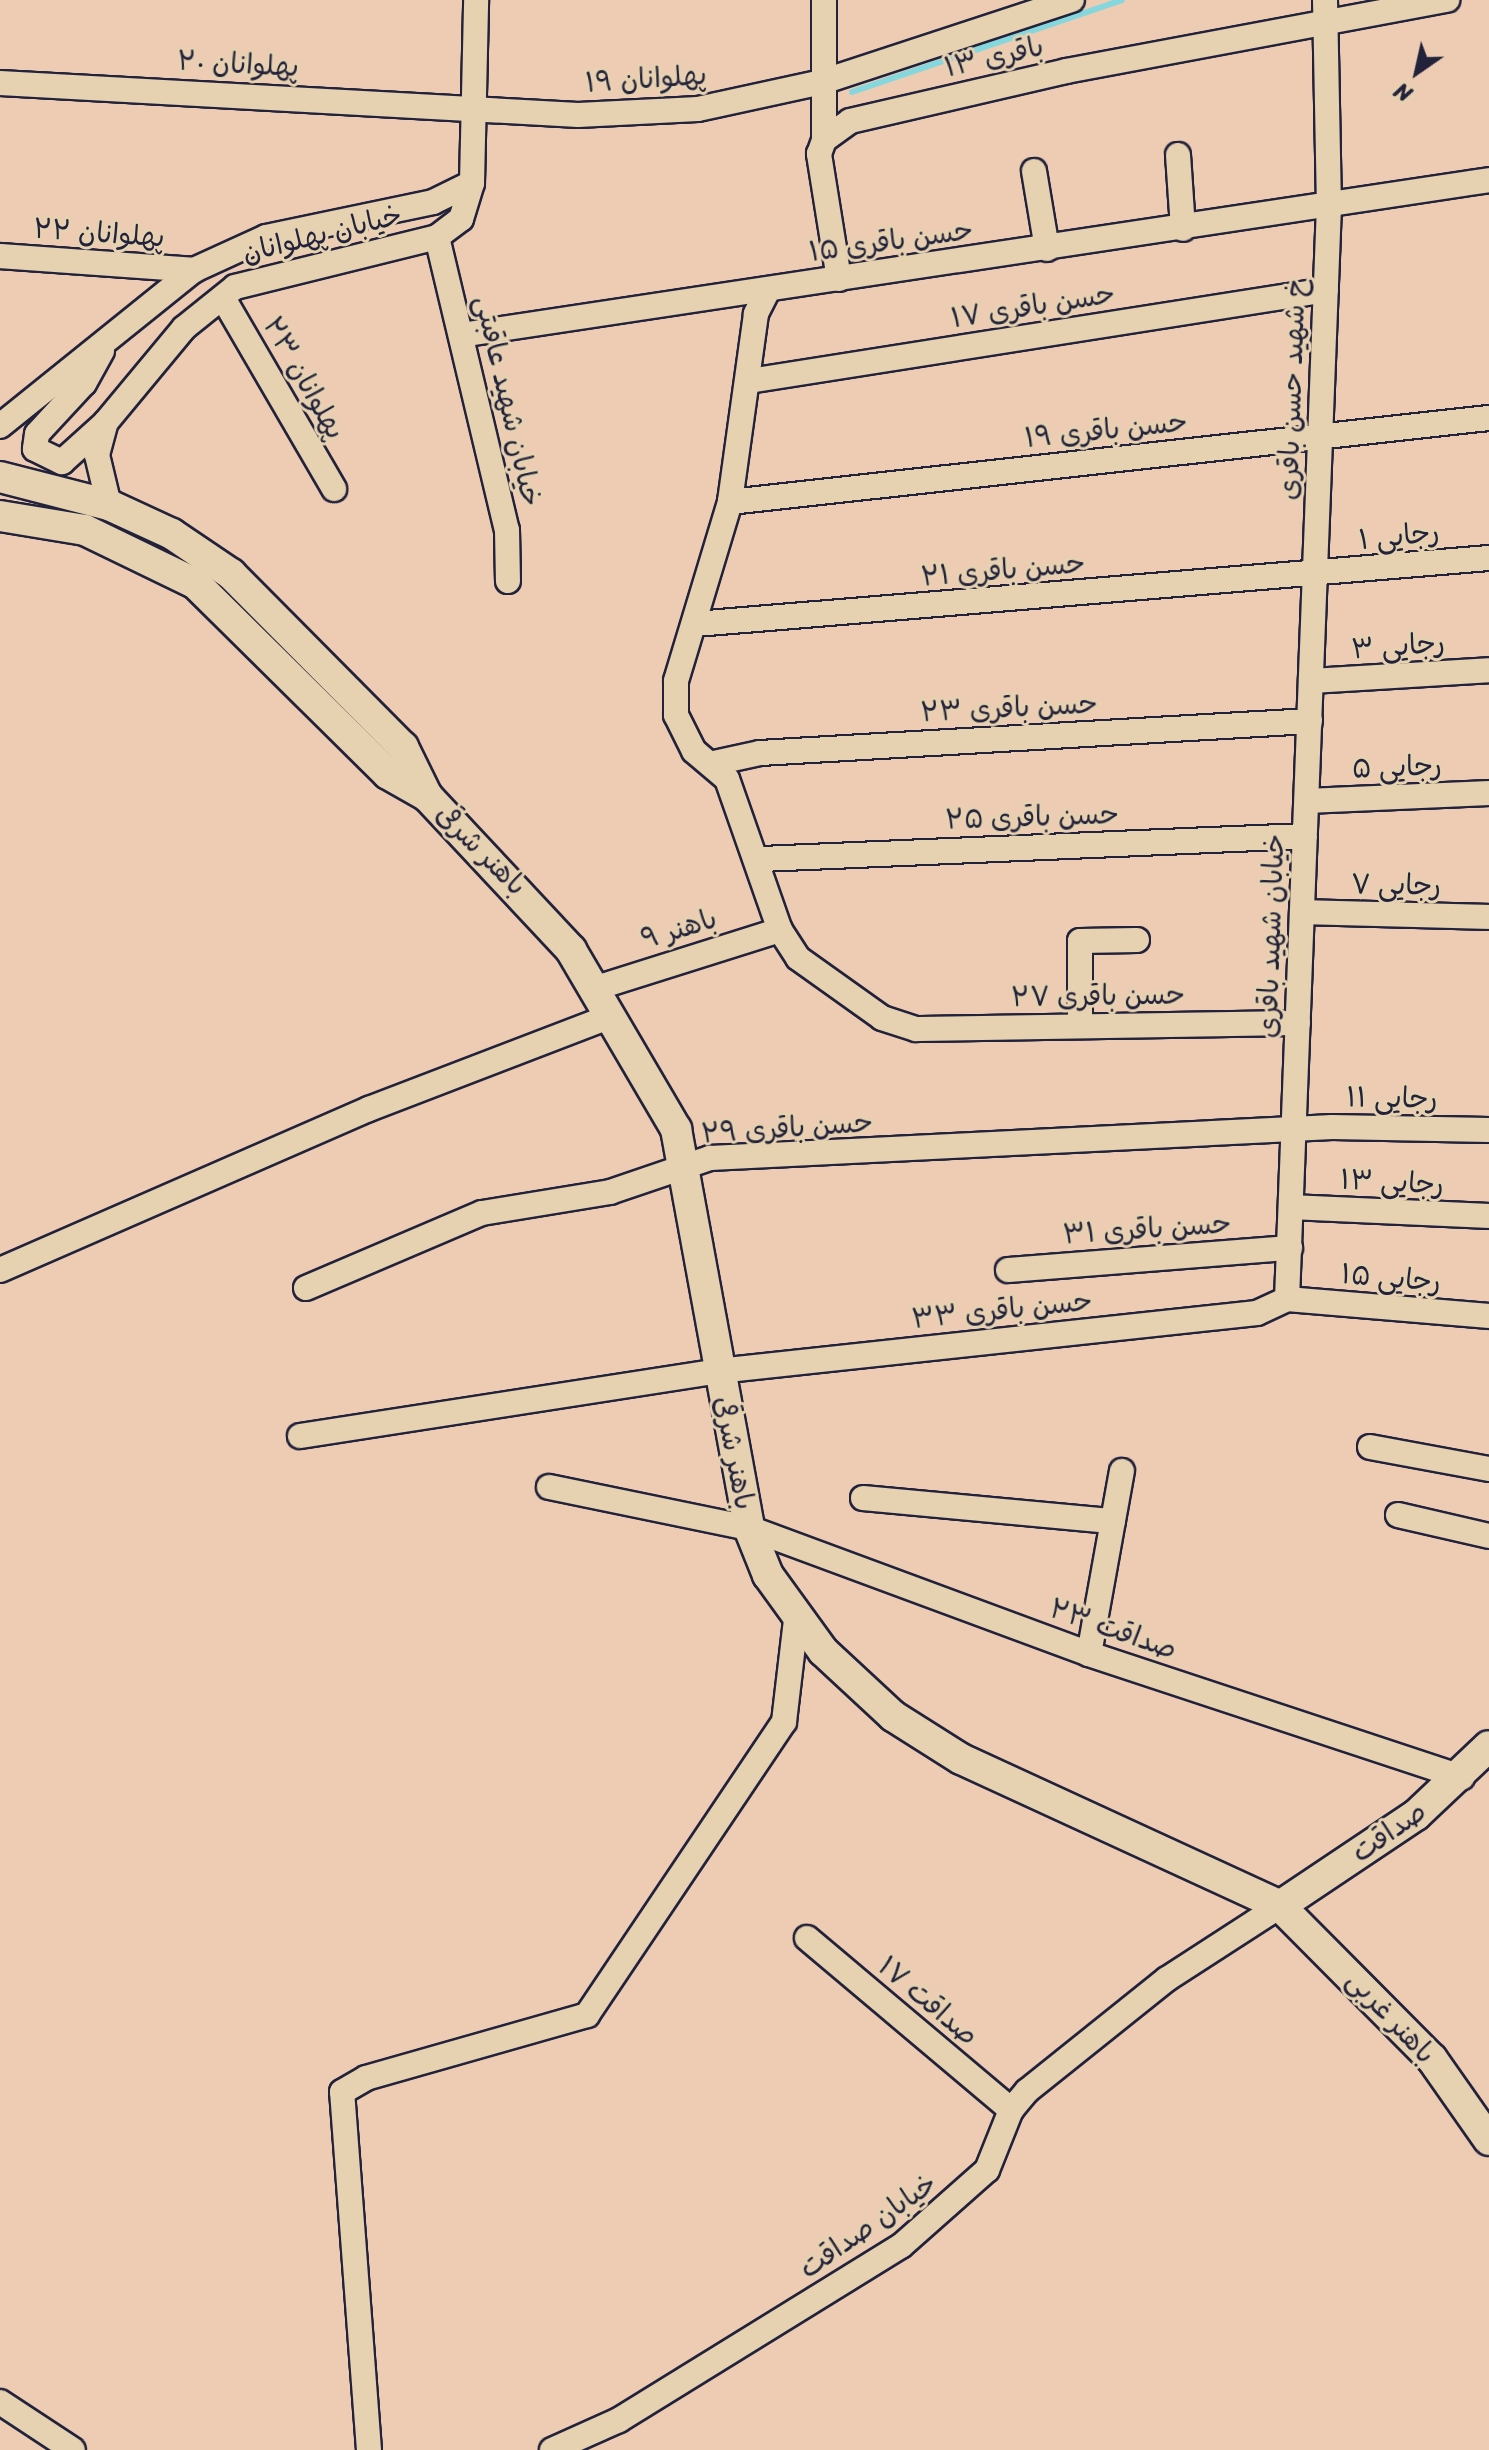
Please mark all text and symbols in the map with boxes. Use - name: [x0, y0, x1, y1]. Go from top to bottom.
- street label: باقری ۱۳: [941, 29, 1047, 85]
- north arrow: [1377, 32, 1457, 112]
- street label: پهلوانان ۲۰: [176, 44, 300, 84]
- street label: پهلوانان ۱۹: [584, 58, 708, 100]
- text: N: [1386, 72, 1421, 113]
- street label: خیابان پهلوانان: [239, 198, 405, 270]
- street label: پهلوانان ۲۲: [32, 212, 166, 254]
- street label: حسن باقری ۱۵: [807, 213, 975, 269]
- street label: حسن باقری ۱۷: [949, 276, 1117, 336]
- street label: خ شهید حسن باقری: [1271, 279, 1313, 501]
- street label: خیابان شهید عاقبتی: [467, 292, 549, 510]
- street label: پهلوانان ۲۳: [256, 311, 352, 445]
- street label: حسن باقری ۱۹: [1023, 405, 1189, 455]
- street label: رجایی ۱: [1357, 515, 1441, 557]
- street label: حسن باقری ۲۱: [920, 546, 1086, 594]
- street label: رجایی ۳: [1350, 626, 1446, 666]
- street label: حسن باقری ۲۳: [920, 687, 1098, 729]
- street label: رجایی ۵: [1351, 749, 1443, 785]
- street label: حسن باقری ۲۵: [945, 797, 1119, 837]
- street label: باهنر شرقی: [429, 798, 533, 902]
- street label: خیابان شهید باقری: [1251, 833, 1291, 1039]
- street label: رجایی ۷: [1351, 867, 1441, 903]
- street label: باهنر ۹: [637, 902, 721, 956]
- street label: حسن باقری ۲۷: [1011, 978, 1185, 1014]
- street label: رجایی ۱۱: [1346, 1080, 1438, 1116]
- street label: حسن باقری ۲۹: [700, 1105, 874, 1151]
- street label: رجایی ۱۳: [1339, 1163, 1445, 1201]
- street label: حسن باقری ۳۱: [1062, 1206, 1232, 1252]
- street label: رجایی ۱۵: [1340, 1257, 1442, 1299]
- street label: حسن باقری ۳۳: [910, 1284, 1094, 1336]
- street label: باهنر شرقی: [707, 1393, 761, 1513]
- street label: صداقت ۲۳: [1045, 1592, 1181, 1666]
- street label: صداقت: [1345, 1794, 1433, 1870]
- street label: صداقت ۱۷: [871, 1949, 985, 2053]
- street label: باهنر غربی: [1340, 1964, 1442, 2070]
- street label: خیابان صداقت: [793, 2166, 943, 2286]

